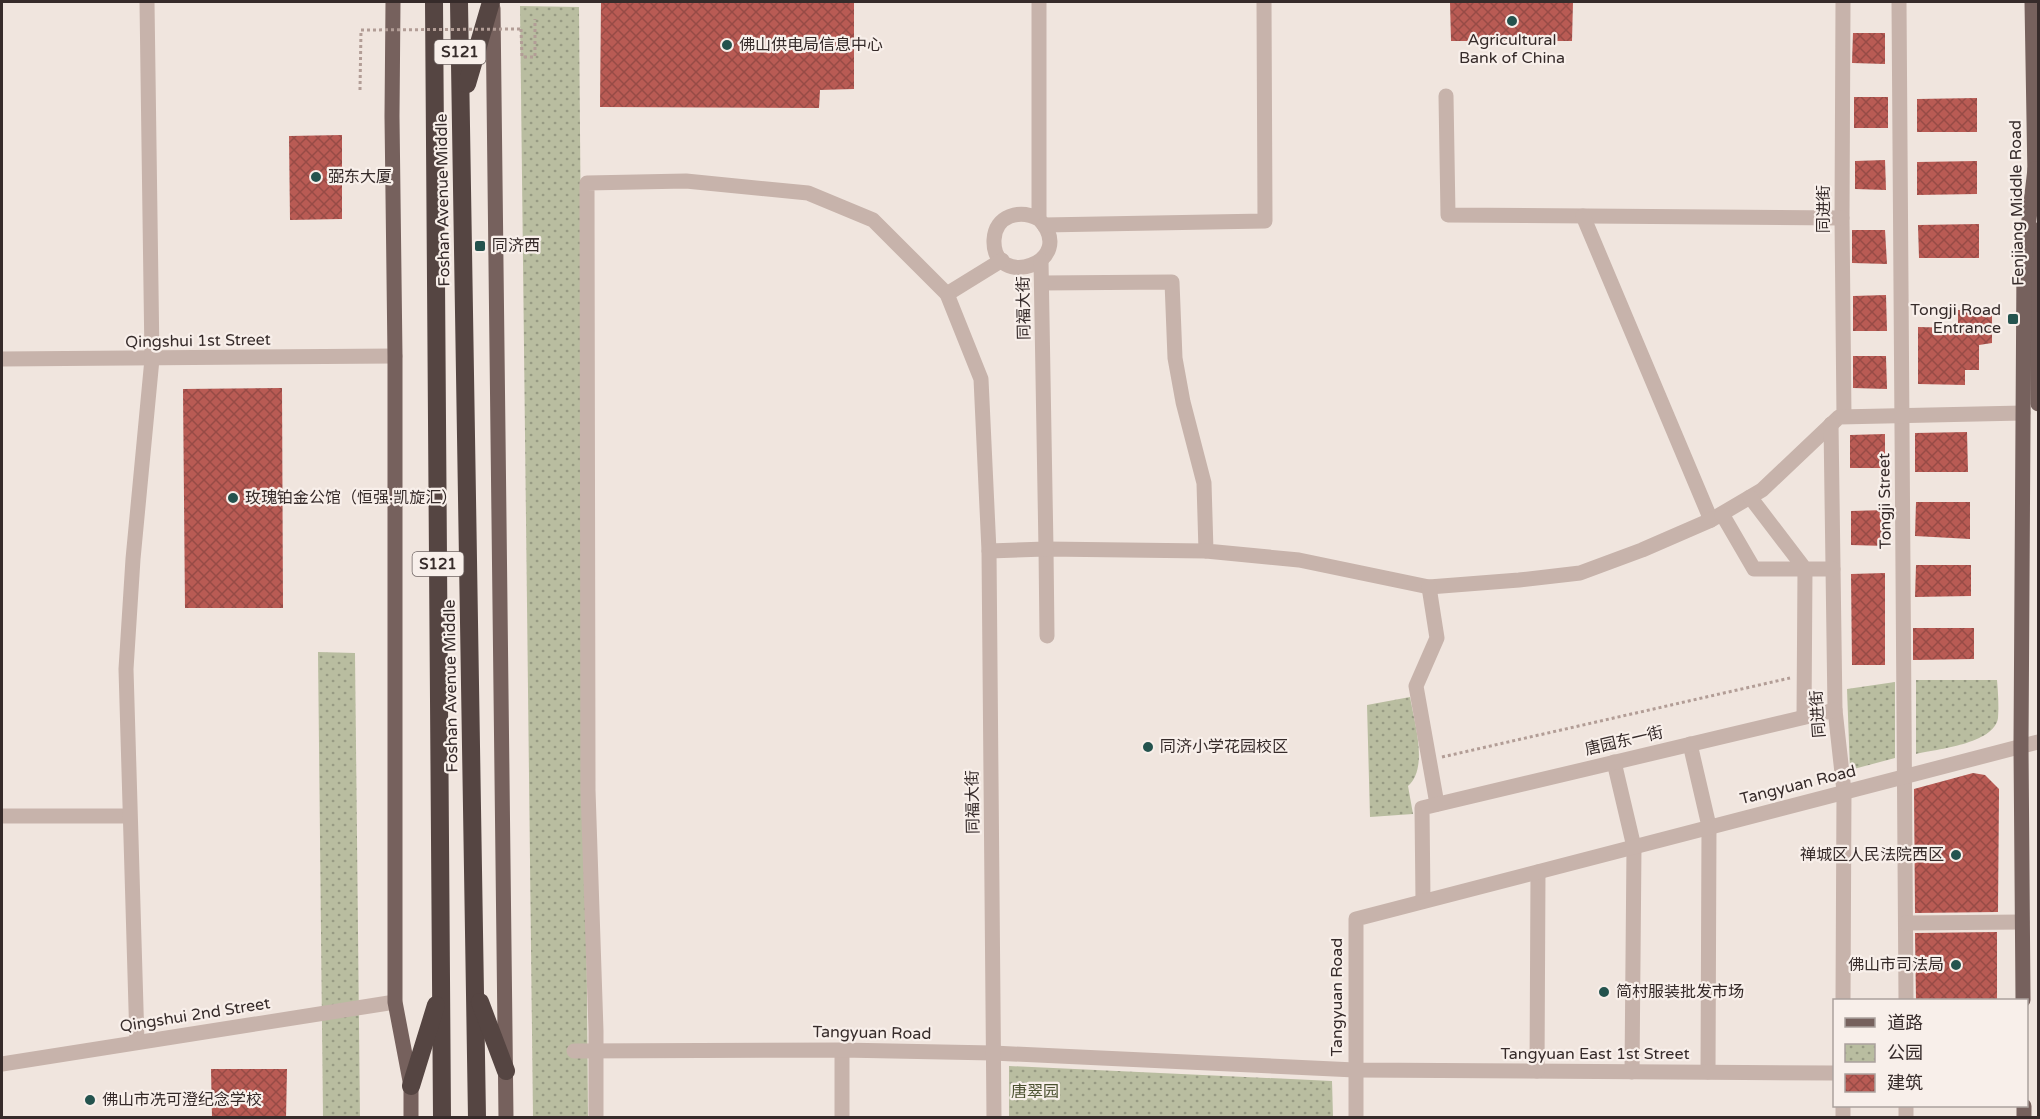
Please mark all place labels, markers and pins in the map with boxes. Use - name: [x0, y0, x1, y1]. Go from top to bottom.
- marker: Agricultural Bank of China: [1505, 14, 1519, 28]
- place label: Agricultural Bank of China: [1459, 30, 1565, 68]
- place label: 佛山供电局信息中心: [739, 35, 883, 55]
- marker: 佛山供电局信息中心: [720, 38, 734, 52]
- place label: 弼东大厦: [328, 167, 392, 187]
- marker: 弼东大厦: [309, 170, 323, 184]
- place label: 同济西: [492, 236, 540, 256]
- marker: 同济西: [473, 239, 487, 253]
- place label: Tongji Road Entrance: [1910, 300, 2001, 338]
- marker: Tongji Road Entrance: [2006, 312, 2020, 326]
- place label: 玫瑰铂金公馆（恒强·凯旋汇）: [245, 488, 457, 508]
- marker: 玫瑰铂金公馆（恒强·凯旋汇）: [226, 491, 240, 505]
- place label: 同济小学花园校区: [1160, 737, 1288, 757]
- marker: 同济小学花园校区: [1141, 740, 1155, 754]
- place label: 禅城区人民法院西区: [1800, 845, 1944, 865]
- marker: 禅城区人民法院西区: [1949, 848, 1963, 862]
- place label: 佛山市司法局: [1848, 955, 1944, 975]
- marker: 佛山市司法局: [1949, 958, 1963, 972]
- place label: 简村服装批发市场: [1616, 982, 1744, 1002]
- marker: 简村服装批发市场: [1597, 985, 1611, 999]
- place label: 佛山市冼可澄纪念学校: [102, 1090, 262, 1110]
- marker: 佛山市冼可澄纪念学校: [83, 1093, 97, 1107]

